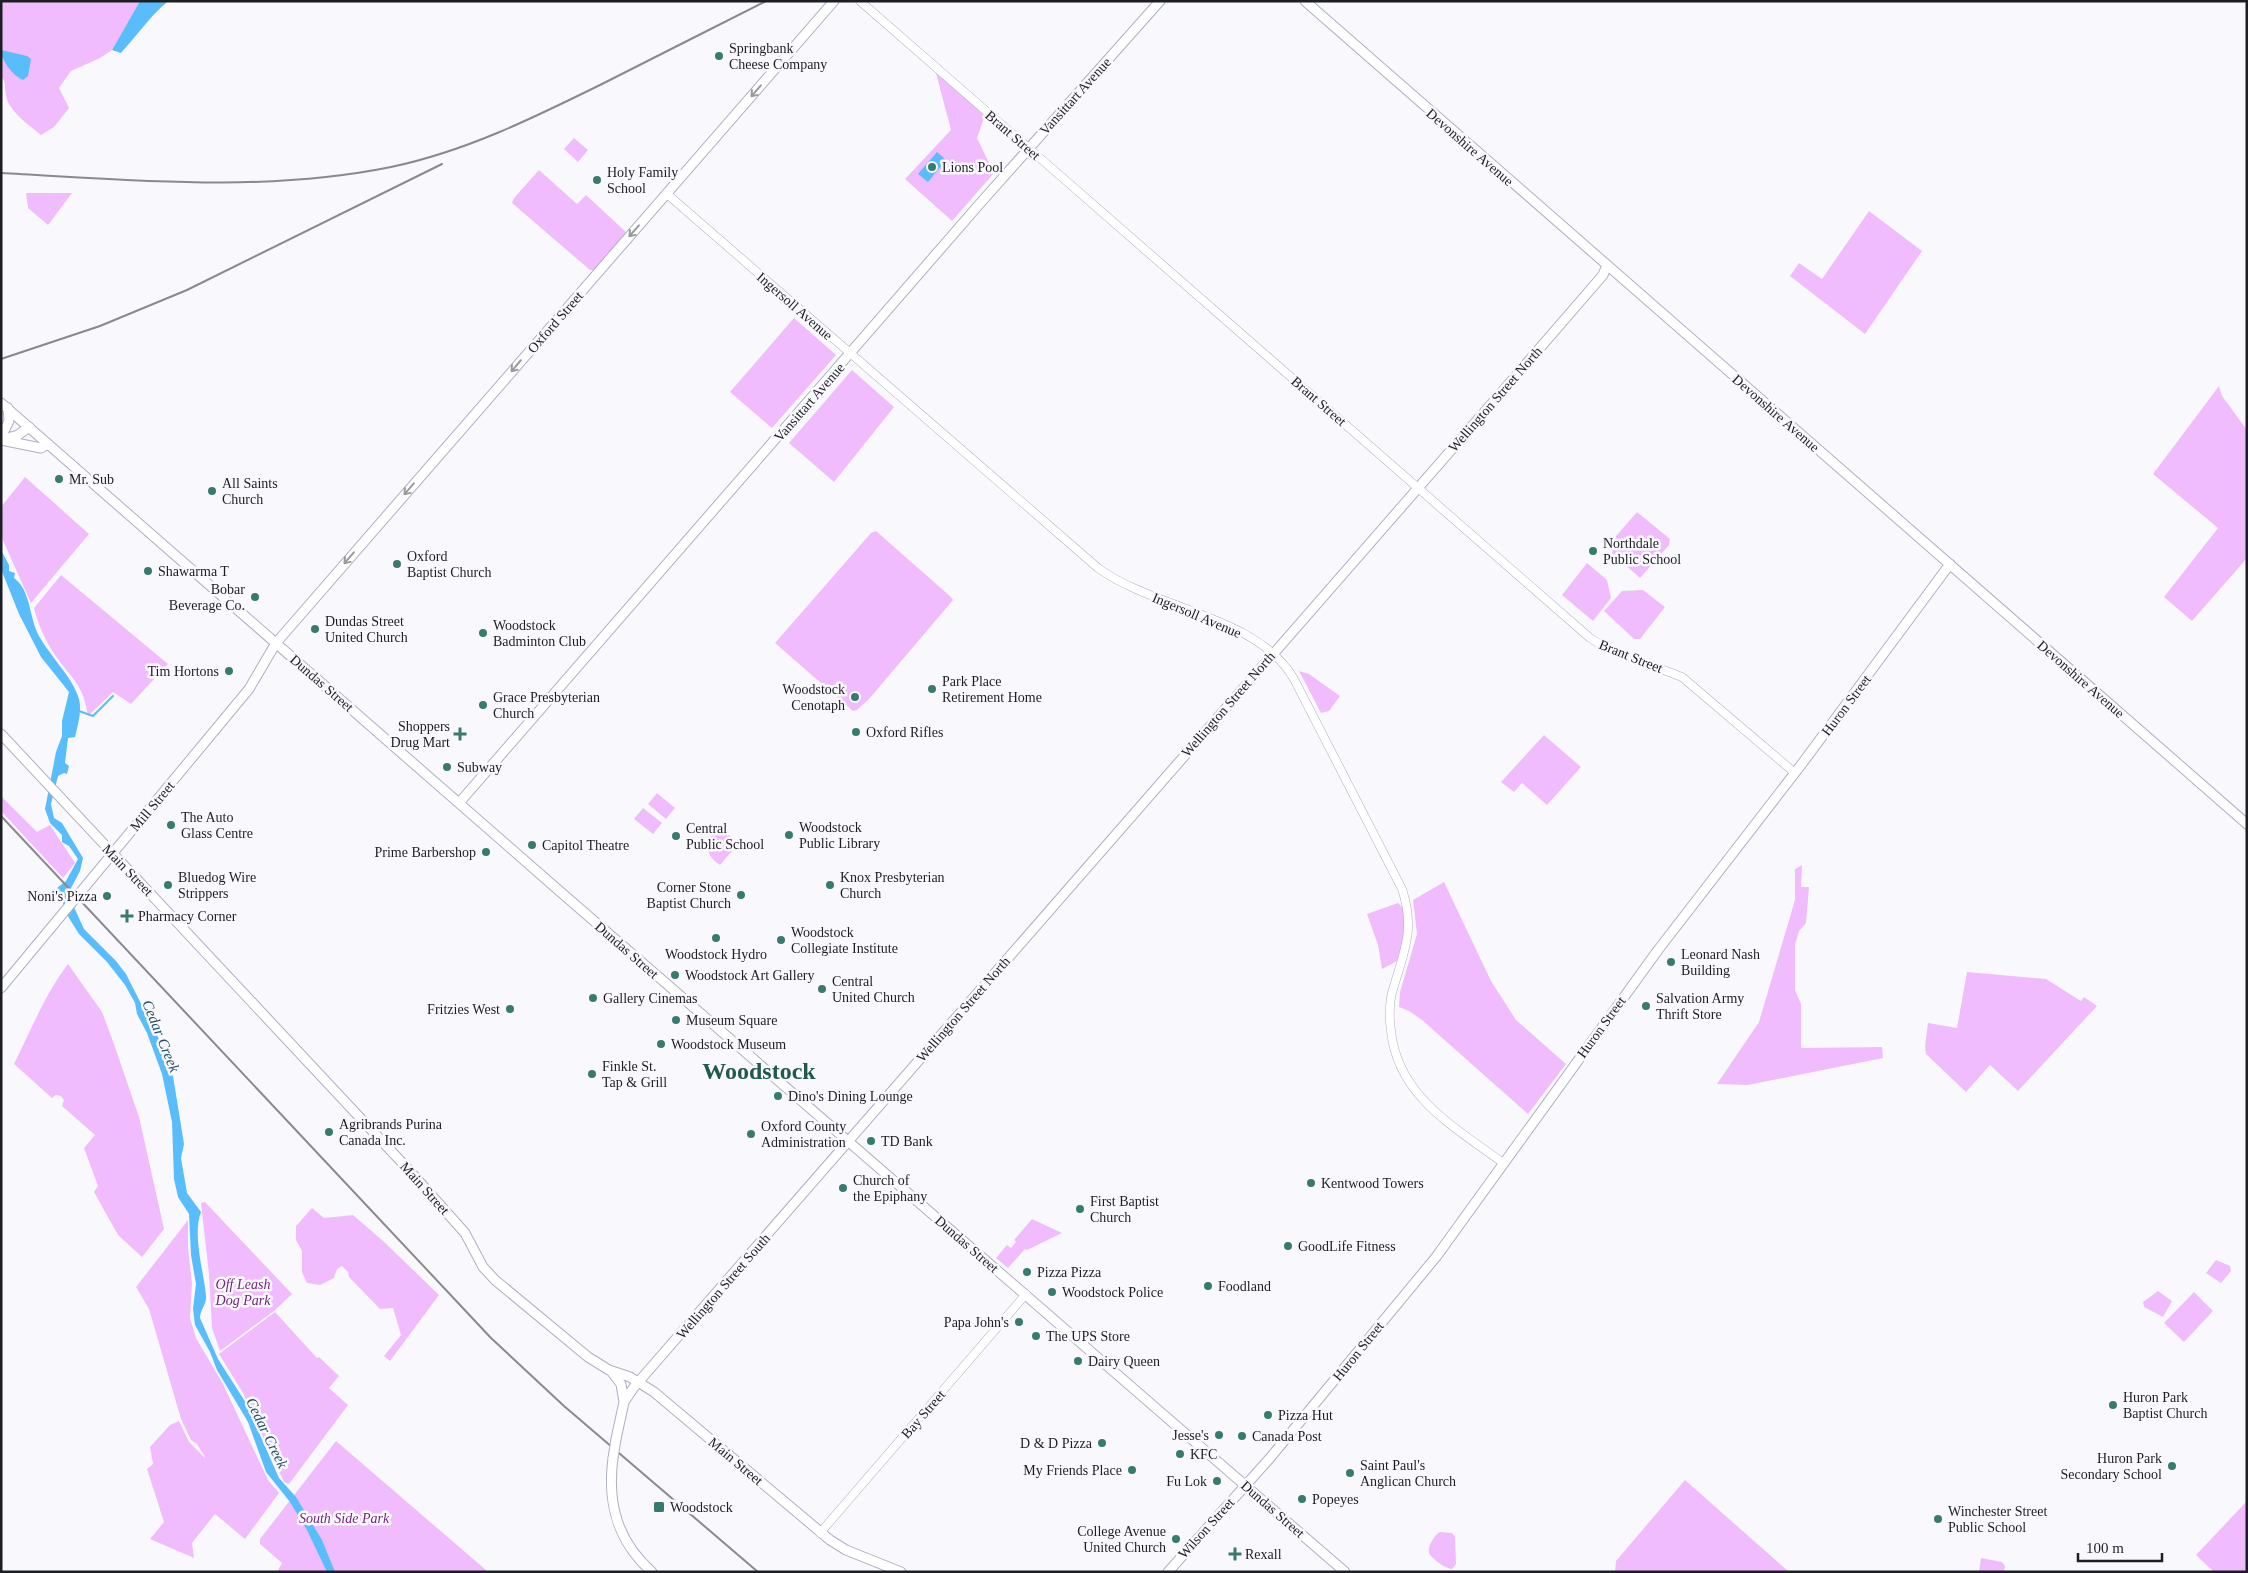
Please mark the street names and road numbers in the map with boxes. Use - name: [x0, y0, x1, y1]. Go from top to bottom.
- street label: Vansittart Avenue: [1037, 55, 1114, 138]
- street label: Devonshire Avenue: [1423, 106, 1516, 189]
- street label: Brant Street: [982, 108, 1043, 163]
- street label: Ingersoll Avenue: [754, 270, 835, 343]
- street label: Oxford Street: [525, 288, 586, 356]
- street label: Wellington Street North: [1446, 344, 1545, 455]
- street label: Vansittart Avenue: [771, 360, 847, 445]
- street label: Devonshire Avenue: [1729, 372, 1822, 455]
- street label: Brant Street: [1288, 374, 1349, 429]
- street label: Ingersoll Avenue: [1150, 590, 1243, 641]
- street label: Brant Street: [1597, 637, 1665, 676]
- street label: Devonshire Avenue: [2034, 638, 2127, 721]
- street label: Wellington Street North: [1179, 649, 1278, 760]
- street label: Dundas Street: [287, 652, 356, 715]
- street label: Huron Street: [1819, 672, 1874, 739]
- street label: Mill Street: [127, 778, 178, 834]
- street label: Main Street: [99, 842, 156, 899]
- street label: Dundas Street: [592, 919, 661, 982]
- street label: Wellington Street North: [914, 954, 1013, 1065]
- street label: Huron Street: [1574, 994, 1629, 1061]
- street label: Main Street: [397, 1159, 452, 1218]
- street label: Dundas Street: [932, 1213, 1001, 1276]
- street label: Wellington Street South: [674, 1231, 773, 1342]
- street label: Huron Street: [1330, 1319, 1387, 1384]
- street label: Bay Street: [898, 1387, 948, 1441]
- street label: Main Street: [706, 1435, 766, 1488]
- street label: Dundas Street: [1238, 1478, 1307, 1541]
- street label: Wilson Street: [1175, 1495, 1237, 1562]

